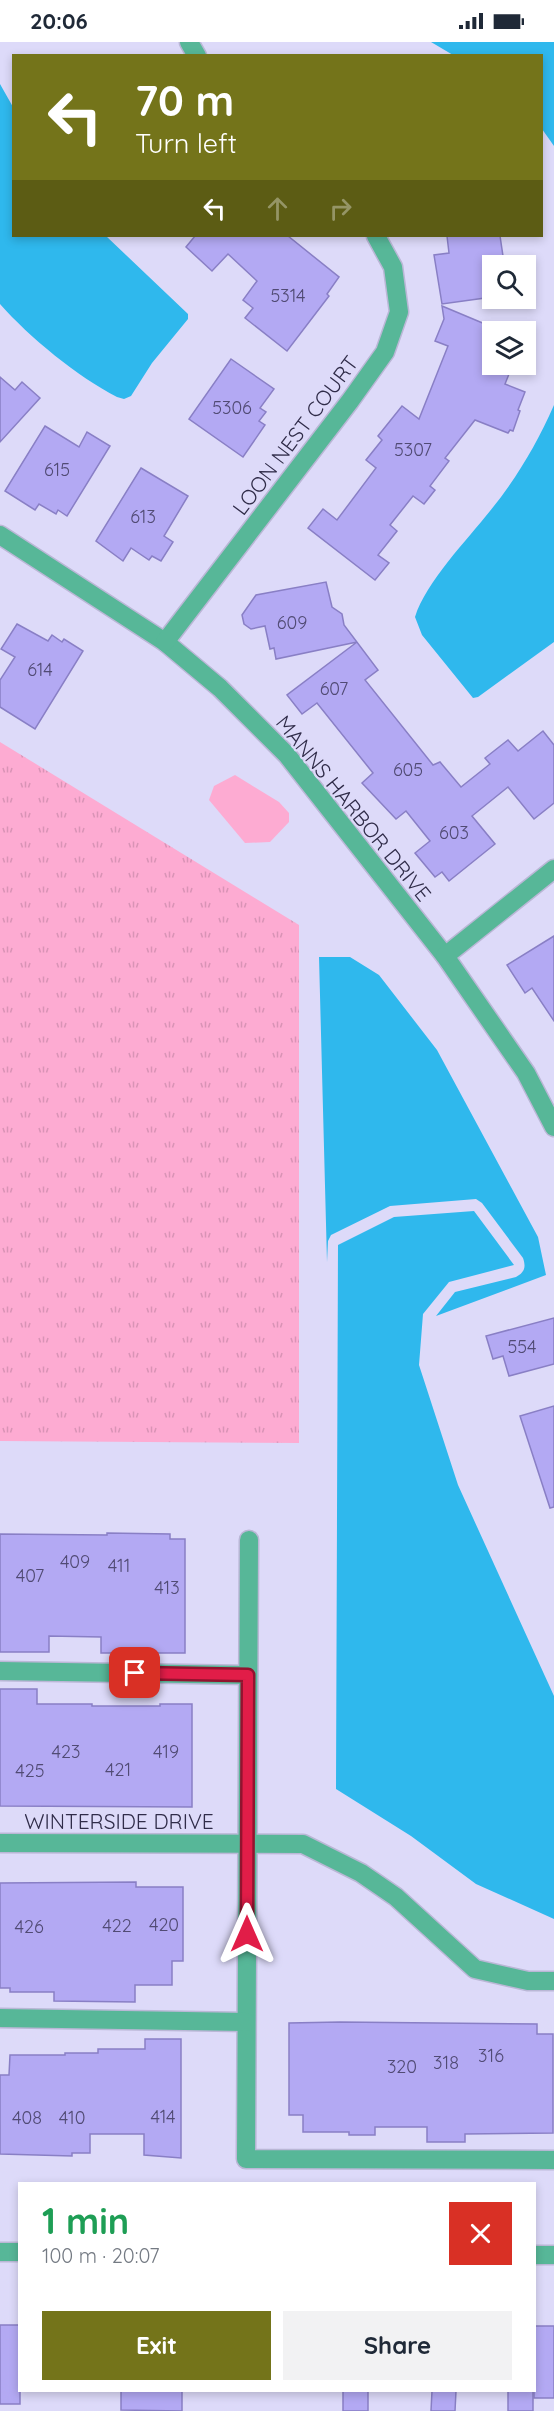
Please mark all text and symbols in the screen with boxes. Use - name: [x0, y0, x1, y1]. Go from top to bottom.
- text: 20:06: [30, 7, 88, 35]
- text: 70 m: [135, 74, 234, 127]
- icon: left: [36, 78, 114, 156]
- text: Turn left: [135, 126, 237, 160]
- icon: left: [198, 192, 231, 225]
- icon: ahead: [261, 192, 294, 225]
- icon: right: [324, 192, 357, 225]
- map controls: [482, 255, 536, 375]
- button: search: [482, 255, 536, 309]
- house number: 5314: [270, 284, 306, 307]
- button: layers: [482, 321, 536, 375]
- street label: LOON NEST COURT: [227, 350, 363, 520]
- house number: 5306: [212, 396, 252, 419]
- house number: 5307: [394, 438, 432, 461]
- house number: 615: [44, 458, 70, 481]
- house number: 613: [130, 505, 156, 528]
- house number: 609: [277, 611, 307, 634]
- house number: 614: [27, 658, 53, 681]
- house number: 607: [320, 677, 348, 700]
- street label: MANNS HARBOR DRIVE: [271, 710, 437, 906]
- house number: 605: [393, 758, 423, 781]
- house number: 603: [439, 821, 469, 844]
- house number: 554: [507, 1335, 537, 1358]
- house number: 409: [60, 1550, 90, 1573]
- house number: 411: [108, 1554, 130, 1577]
- house number: 407: [16, 1564, 44, 1587]
- house number: 413: [154, 1576, 180, 1599]
- pin: [109, 1647, 160, 1698]
- icon: arrive: [118, 1656, 151, 1689]
- house number: 423: [52, 1740, 80, 1763]
- house number: 419: [153, 1740, 179, 1763]
- house number: 421: [105, 1758, 131, 1781]
- house number: 425: [15, 1759, 45, 1782]
- street label: WINTERSIDE DRIVE: [24, 1808, 214, 1834]
- position arrow: [215, 1902, 279, 1966]
- house number: 420: [149, 1913, 179, 1936]
- house number: 422: [102, 1914, 132, 1937]
- house number: 426: [14, 1915, 44, 1938]
- house number: 316: [478, 2044, 504, 2067]
- house number: 318: [433, 2051, 459, 2074]
- house number: 320: [387, 2055, 417, 2078]
- house number: 414: [150, 2105, 176, 2128]
- house number: 408: [12, 2106, 42, 2129]
- house number: 410: [59, 2106, 85, 2129]
- text: 1 min: [42, 2198, 129, 2243]
- button: close: [449, 2202, 512, 2265]
- text: 100 m · 20:07: [42, 2243, 160, 2268]
- button: Exit: [42, 2311, 271, 2380]
- button: Share: [283, 2311, 512, 2380]

